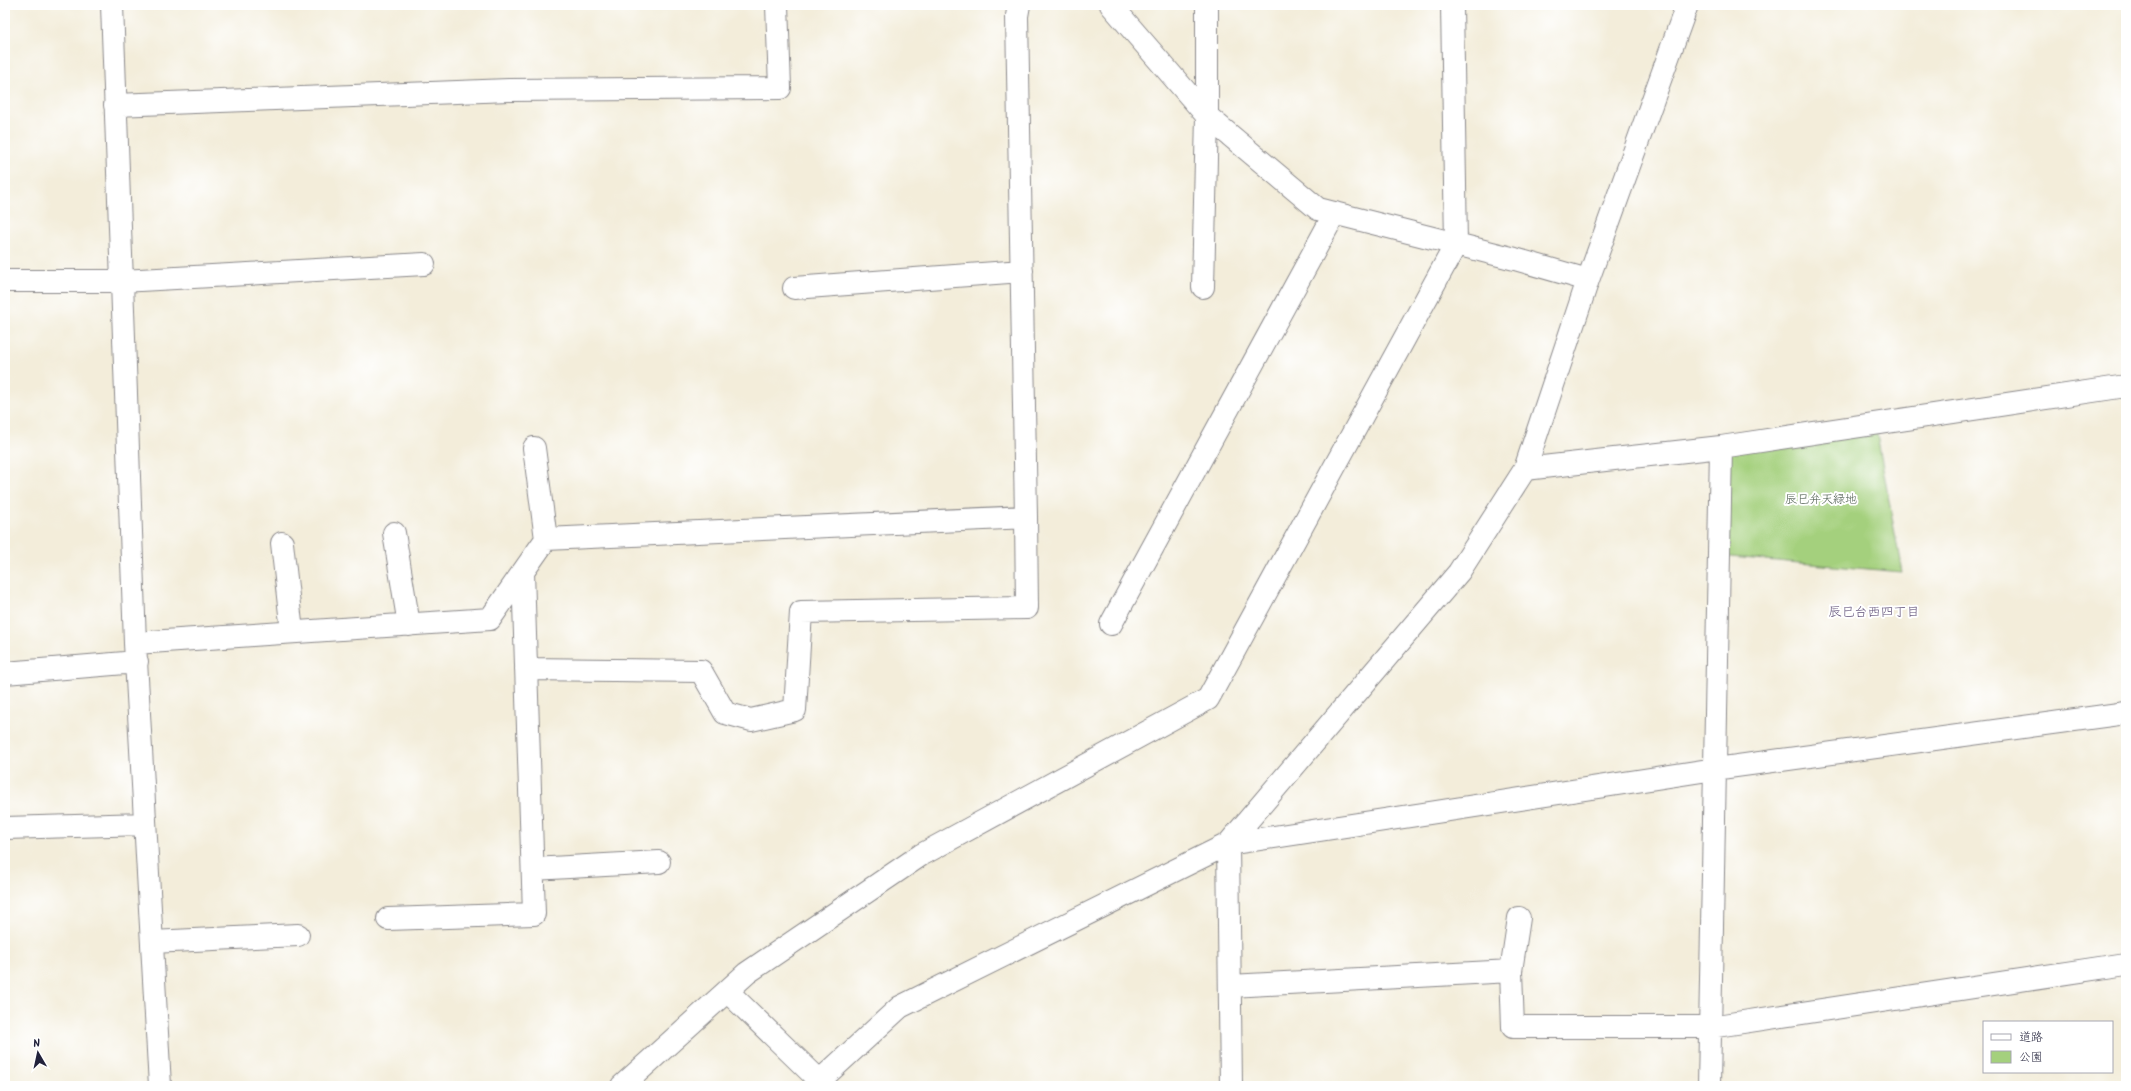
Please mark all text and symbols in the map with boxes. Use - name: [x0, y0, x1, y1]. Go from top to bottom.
- park label: 辰巳弁天緑地: [1785, 490, 1857, 509]
- district label: 辰巳台西四丁目: [1828, 602, 1920, 623]
- legend: [1983, 1021, 2113, 1073]
- text: 道路: [2019, 1028, 2043, 1047]
- north arrow: [18, 1033, 58, 1073]
- text: N: [32, 1035, 41, 1054]
- text: 公園: [2019, 1048, 2043, 1067]

